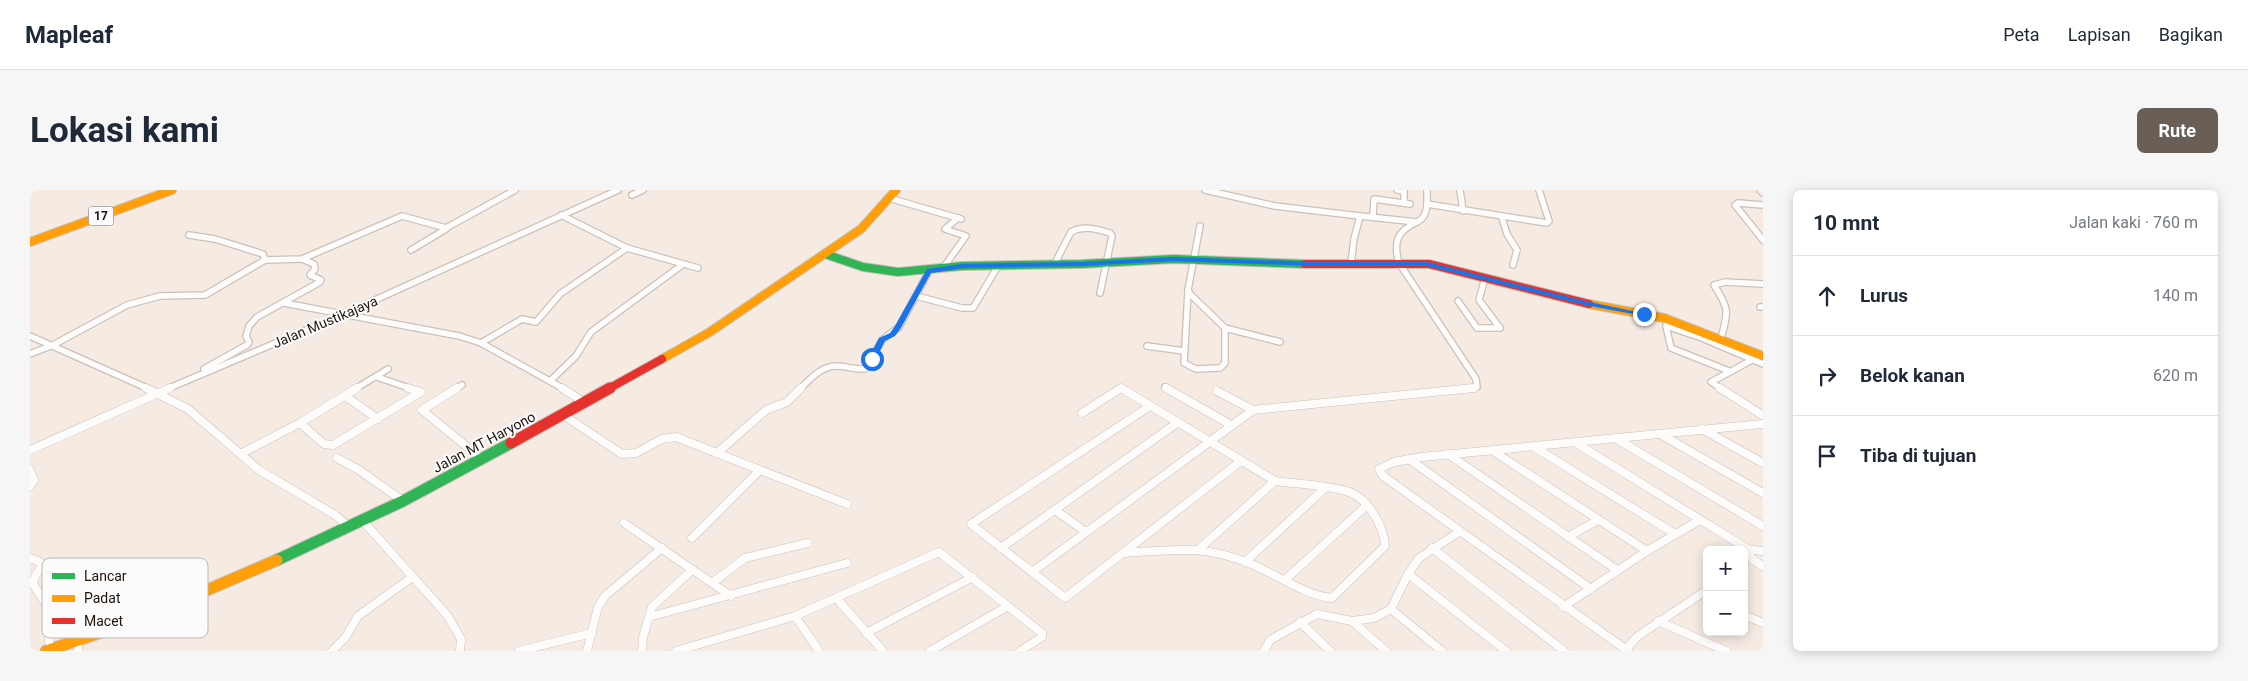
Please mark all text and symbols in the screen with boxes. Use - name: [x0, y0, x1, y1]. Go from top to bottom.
- text: Mapleaf: [25, 21, 113, 49]
- text: Peta: [2003, 24, 2040, 45]
- text: Lapisan: [2068, 24, 2131, 45]
- text: Bagikan: [2159, 24, 2223, 45]
- button: Rute: [2137, 108, 2218, 153]
- text: Lokasi kami: [30, 110, 219, 151]
- road number: 17: [88, 206, 114, 226]
- text: 10 mnt: [1813, 211, 1879, 235]
- text: Jalan kaki · 760 m: [2069, 213, 2198, 232]
- icon: ahead: [1813, 282, 1841, 310]
- text: Lurus: [1860, 284, 1908, 307]
- text: 140 m: [2153, 286, 2198, 305]
- street label: Jalan Mustikajaya: [270, 293, 380, 351]
- route end: [1633, 303, 1656, 326]
- route start: [861, 348, 884, 371]
- icon: right: [1813, 362, 1841, 390]
- text: Belok kanan: [1860, 364, 1965, 387]
- text: 620 m: [2153, 366, 2198, 385]
- street label: Jalan MT Haryono: [430, 408, 538, 476]
- icon: arrive: [1813, 442, 1841, 470]
- text: Tiba di tujuan: [1860, 444, 1976, 467]
- map controls: [1703, 546, 1748, 636]
- button: +: [1703, 546, 1748, 591]
- legend: [42, 558, 208, 638]
- text: Lancar: [84, 568, 127, 584]
- text: Padat: [84, 590, 121, 606]
- button: −: [1703, 591, 1748, 636]
- text: Macet: [84, 613, 124, 629]

